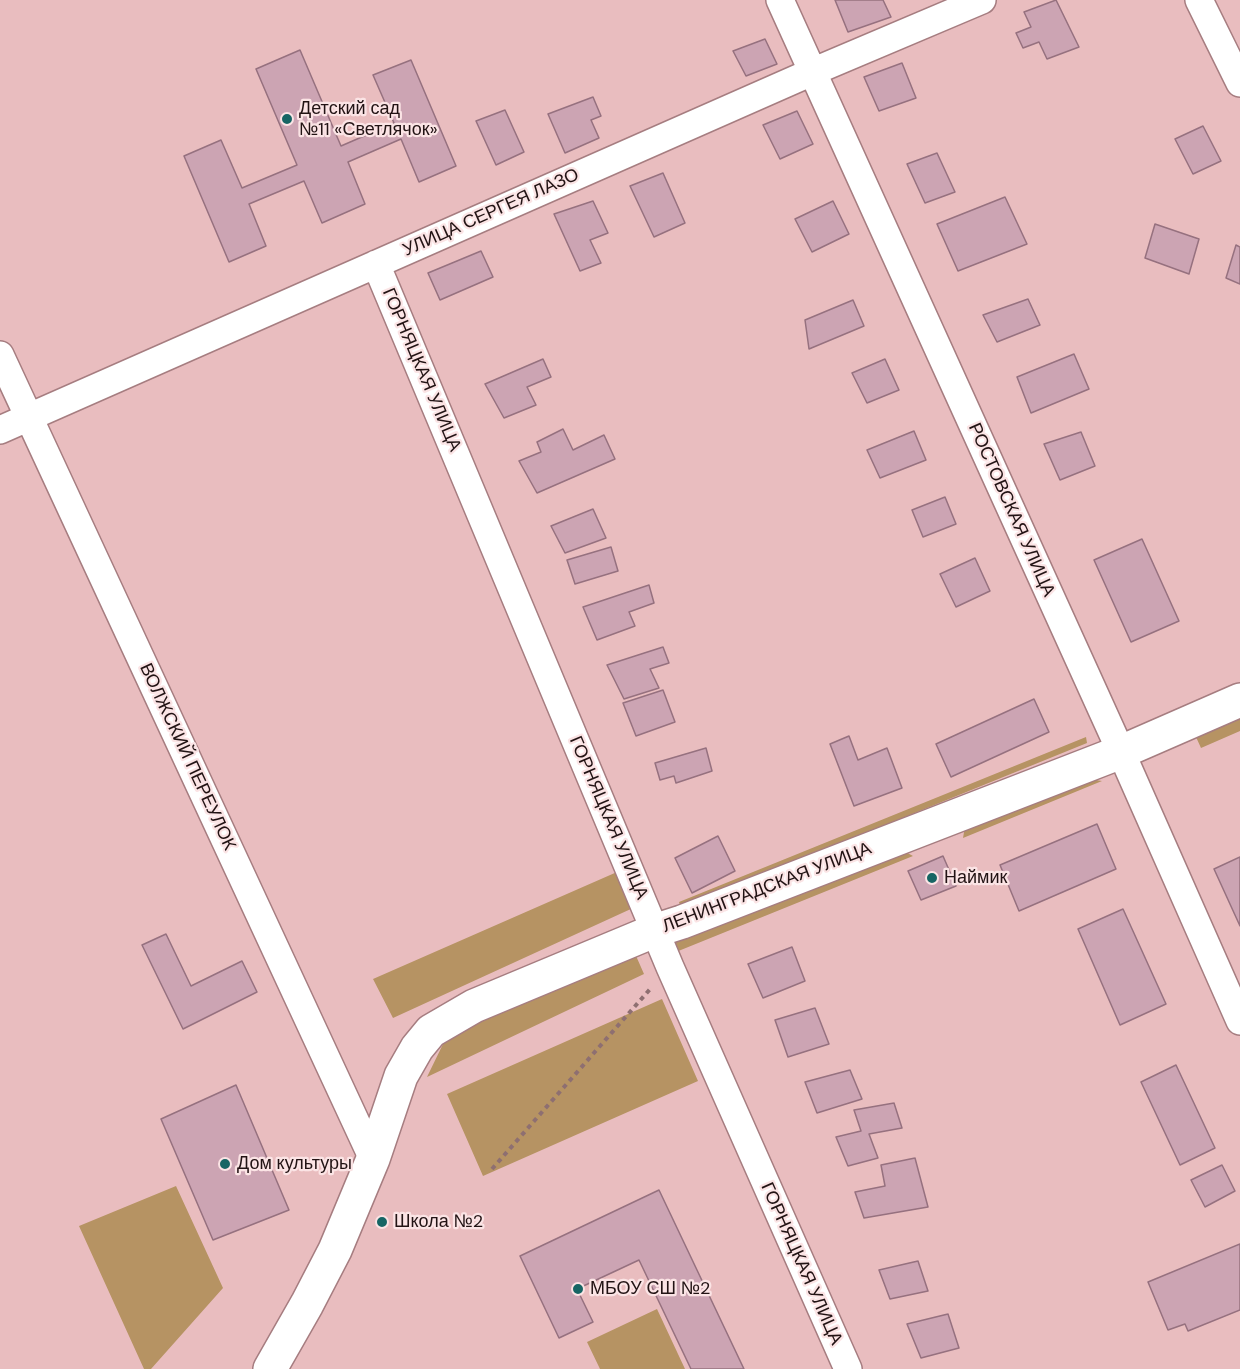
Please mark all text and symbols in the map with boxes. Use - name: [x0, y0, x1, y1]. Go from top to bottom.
- place label: Детский сад №11 «Светлячок»: [299, 98, 438, 140]
- marker: Детский сад №11 «Светлячок»: [280, 112, 294, 126]
- street label: УЛИЦА СЕРГЕЯ ЛАЗО: [400, 164, 582, 262]
- street label: ГОРНЯЦКАЯ УЛИЦА: [377, 285, 465, 455]
- street label: РОСТОВСКАЯ УЛИЦА: [963, 420, 1059, 600]
- street label: ВОЛЖСКИЙ ПЕРЕУЛОК: [134, 660, 240, 854]
- street label: ГОРНЯЦКАЯ УЛИЦА: [564, 733, 652, 903]
- street label: ЛЕНИНГРАДСКАЯ УЛИЦА: [659, 838, 875, 938]
- place label: Наймик: [944, 867, 1007, 889]
- marker: Наймик: [925, 871, 939, 885]
- place label: Дом культуры: [237, 1153, 352, 1175]
- marker: Дом культуры: [218, 1157, 232, 1171]
- street label: ГОРНЯЦКАЯ УЛИЦА: [755, 1180, 847, 1348]
- place label: Школа №2: [394, 1211, 483, 1233]
- marker: Школа №2: [375, 1215, 389, 1229]
- place label: МБОУ СШ №2: [590, 1278, 710, 1300]
- marker: МБОУ СШ №2: [571, 1282, 585, 1296]

